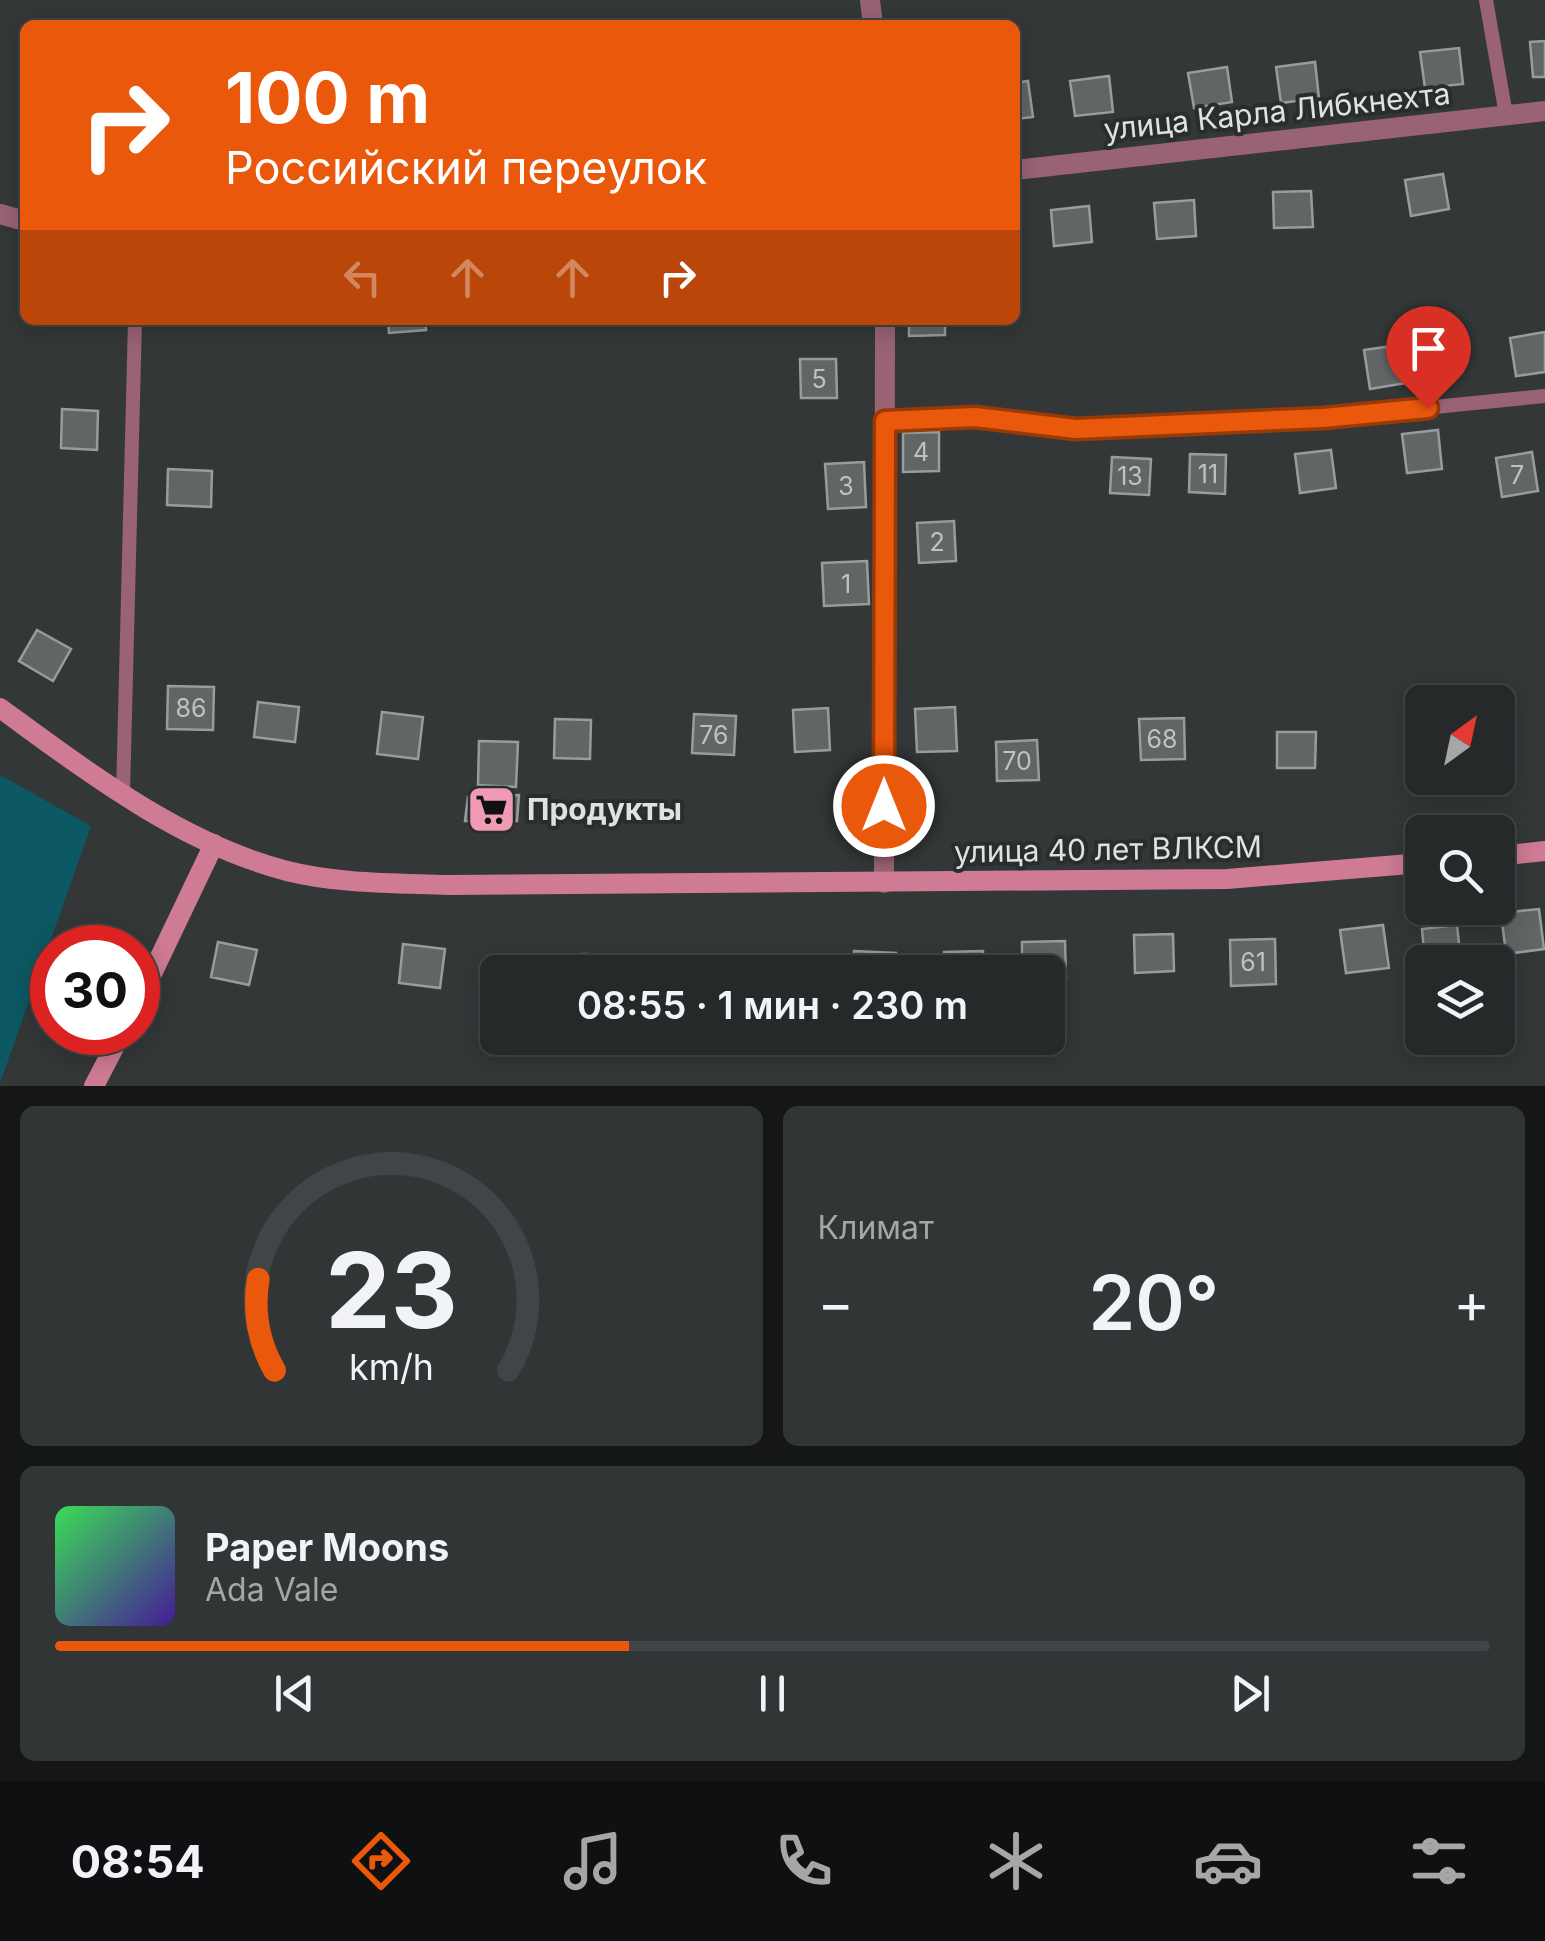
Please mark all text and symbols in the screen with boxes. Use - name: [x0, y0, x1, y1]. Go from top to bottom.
- text: 100 m: [225, 55, 430, 140]
- icon: right: [60, 60, 190, 190]
- street label: улица Карла Либкнехта: [1102, 75, 1452, 147]
- text: Российский переулок: [225, 140, 707, 195]
- icon: left: [335, 250, 390, 305]
- icon: ahead: [440, 250, 495, 305]
- icon: ahead: [545, 250, 600, 305]
- icon: right: [650, 250, 705, 305]
- pin: [1386, 306, 1471, 409]
- icon: arrive: [1401, 321, 1456, 376]
- house number: 5: [811, 364, 827, 394]
- house number: 4: [913, 437, 929, 467]
- house number: 11: [1198, 459, 1218, 489]
- house number: 7: [1510, 460, 1524, 490]
- house number: 13: [1117, 461, 1143, 491]
- house number: 3: [838, 471, 854, 501]
- house number: 2: [929, 527, 945, 557]
- house number: 1: [841, 569, 851, 599]
- north arrow: [1405, 685, 1515, 795]
- map controls: [1405, 685, 1515, 1055]
- house number: 86: [176, 693, 206, 723]
- house number: 76: [699, 720, 729, 750]
- house number: 68: [1147, 724, 1177, 754]
- house number: 70: [1002, 746, 1032, 776]
- position arrow: [832, 754, 936, 858]
- supermarket icon: Продукты: [466, 783, 518, 835]
- place label: Продукты: [527, 791, 682, 827]
- button: search: [1405, 815, 1515, 925]
- street label: улица 40 лет ВЛКСМ: [954, 828, 1262, 870]
- speed limit sign: 30: [30, 925, 160, 1055]
- button: layers: [1405, 945, 1515, 1055]
- house number: 61: [1240, 947, 1266, 977]
- text: 08:55 · 1 мин · 230 m: [577, 982, 968, 1028]
- text: Климат: [818, 1208, 934, 1247]
- text: 23: [325, 1227, 458, 1353]
- text: 20°: [1088, 1257, 1219, 1348]
- text: −: [818, 1270, 854, 1336]
- text: +: [1454, 1270, 1490, 1336]
- text: km/h: [349, 1345, 434, 1389]
- text: Paper Moons: [205, 1524, 449, 1570]
- text: Ada Vale: [205, 1570, 338, 1609]
- icon: previous: [267, 1666, 322, 1721]
- icon: pause: [745, 1666, 800, 1721]
- icon: next: [1223, 1666, 1278, 1721]
- icon: directions: [346, 1826, 416, 1896]
- icon: music: [558, 1826, 628, 1896]
- icon: phone: [769, 1826, 839, 1896]
- icon: climate: [981, 1826, 1051, 1896]
- icon: car: [1193, 1826, 1263, 1896]
- icon: filters: [1404, 1826, 1474, 1896]
- text: 08:54: [71, 1834, 205, 1889]

